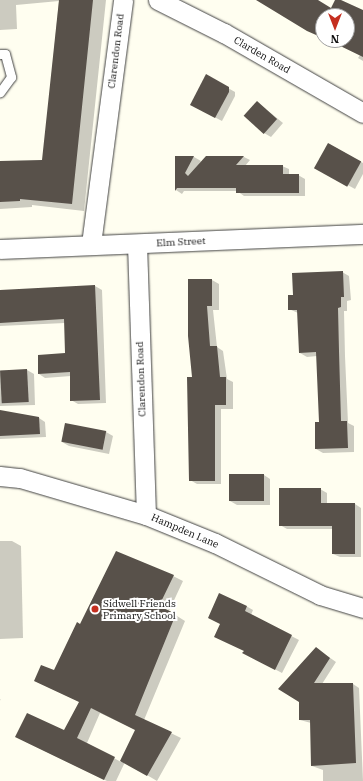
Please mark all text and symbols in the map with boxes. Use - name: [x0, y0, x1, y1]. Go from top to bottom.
- north arrow: [315, 8, 355, 48]
- street label: Clarendon Road: [105, 13, 127, 89]
- text: N: [331, 32, 339, 46]
- street label: Clarden Road: [232, 34, 292, 76]
- street label: Elm Street: [156, 235, 206, 249]
- street label: Clarendon Road: [134, 341, 148, 417]
- street label: Hampden Lane: [149, 511, 221, 551]
- place label: Sidwell Friends Primary School: [103, 597, 176, 620]
- marker: Sidwell Friends Primary School: [90, 604, 100, 614]

